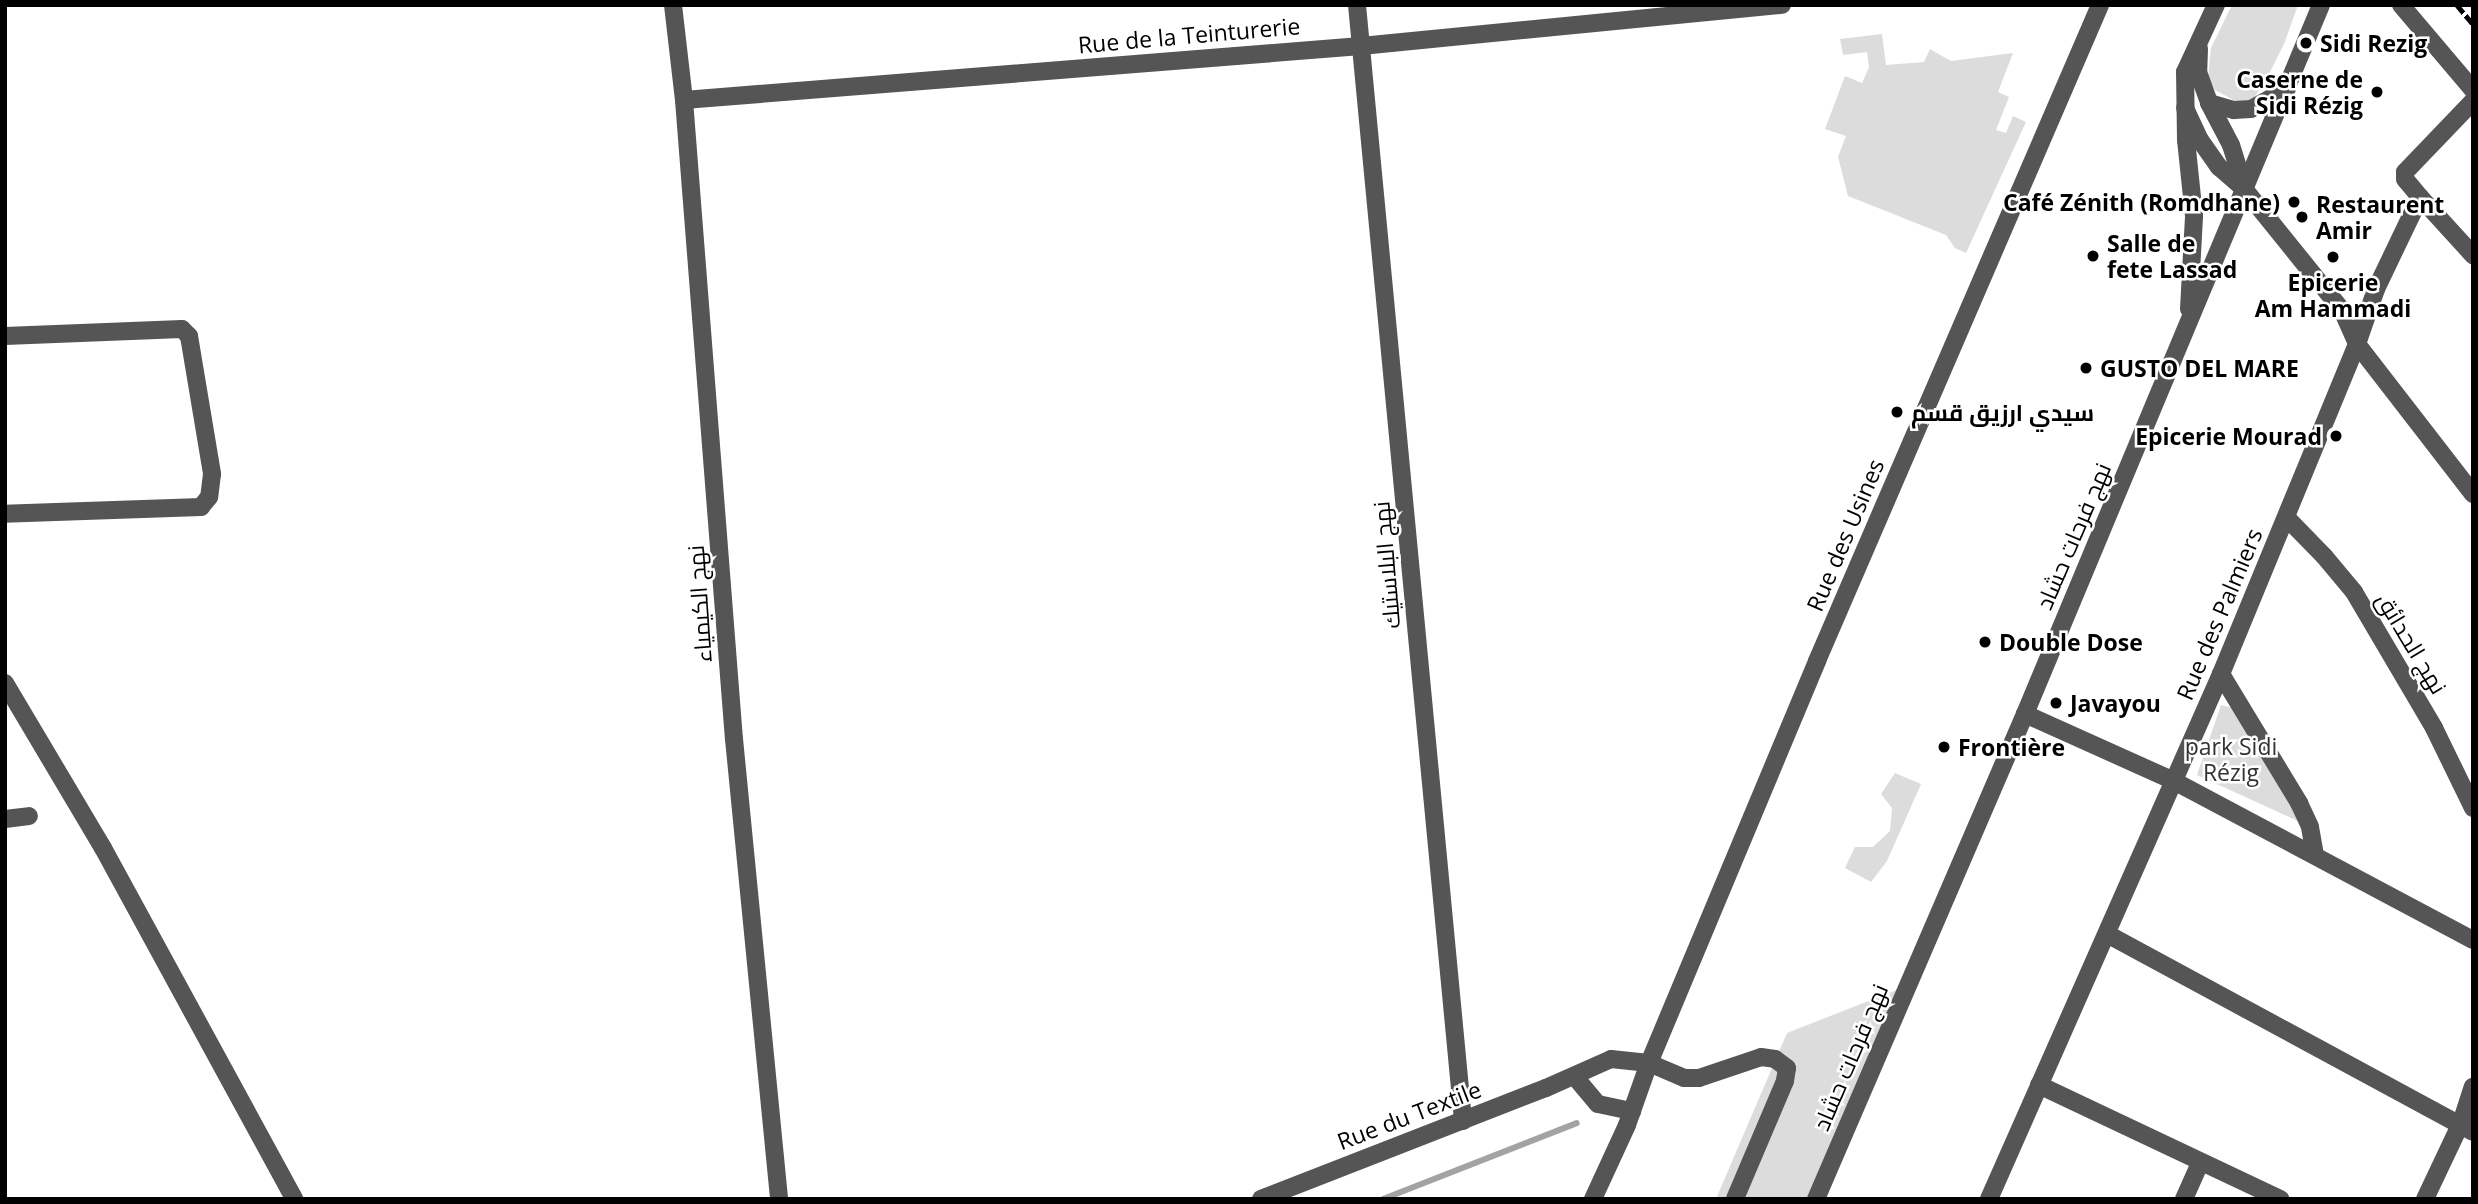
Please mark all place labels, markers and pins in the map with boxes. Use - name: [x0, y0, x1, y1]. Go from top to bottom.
- place label: Sidi Rezig: [2320, 29, 2427, 57]
- marker: Sidi Rezig: [2298, 35, 2314, 51]
- place label: Caserne de Sidi Rézig: [2236, 65, 2363, 119]
- marker: Caserne de Sidi Rézig: [2369, 84, 2385, 100]
- place label: Café Zénith (Romdhane): [2003, 188, 2280, 216]
- place label: Restaurent Amir: [2316, 190, 2444, 244]
- marker: Café Zénith (Romdhane): [2286, 194, 2302, 210]
- marker: Restaurent Amir: [2294, 209, 2310, 225]
- place label: Salle de fete Lassad: [2107, 229, 2237, 283]
- marker: Salle de fete Lassad: [2085, 248, 2101, 264]
- marker: Epicerie Am Hammadi: [2325, 249, 2341, 265]
- place label: Epicerie Am Hammadi: [2255, 268, 2411, 322]
- place label: GUSTO DEL MARE: [2100, 354, 2299, 382]
- marker: GUSTO DEL MARE: [2078, 360, 2094, 376]
- place label: سيدي ارزيق قسم: [1911, 398, 2094, 426]
- marker: سيدي ارزيق قسم: [1889, 404, 1905, 420]
- place label: Epicerie Mourad: [2135, 422, 2322, 450]
- marker: Epicerie Mourad: [2328, 428, 2344, 444]
- place label: Double Dose: [1999, 628, 2143, 656]
- marker: Double Dose: [1977, 634, 1993, 650]
- place label: Javayou: [2070, 689, 2161, 717]
- marker: Javayou: [2048, 695, 2064, 711]
- place label: Frontière: [1958, 733, 2065, 761]
- marker: Frontière: [1936, 739, 1952, 755]

